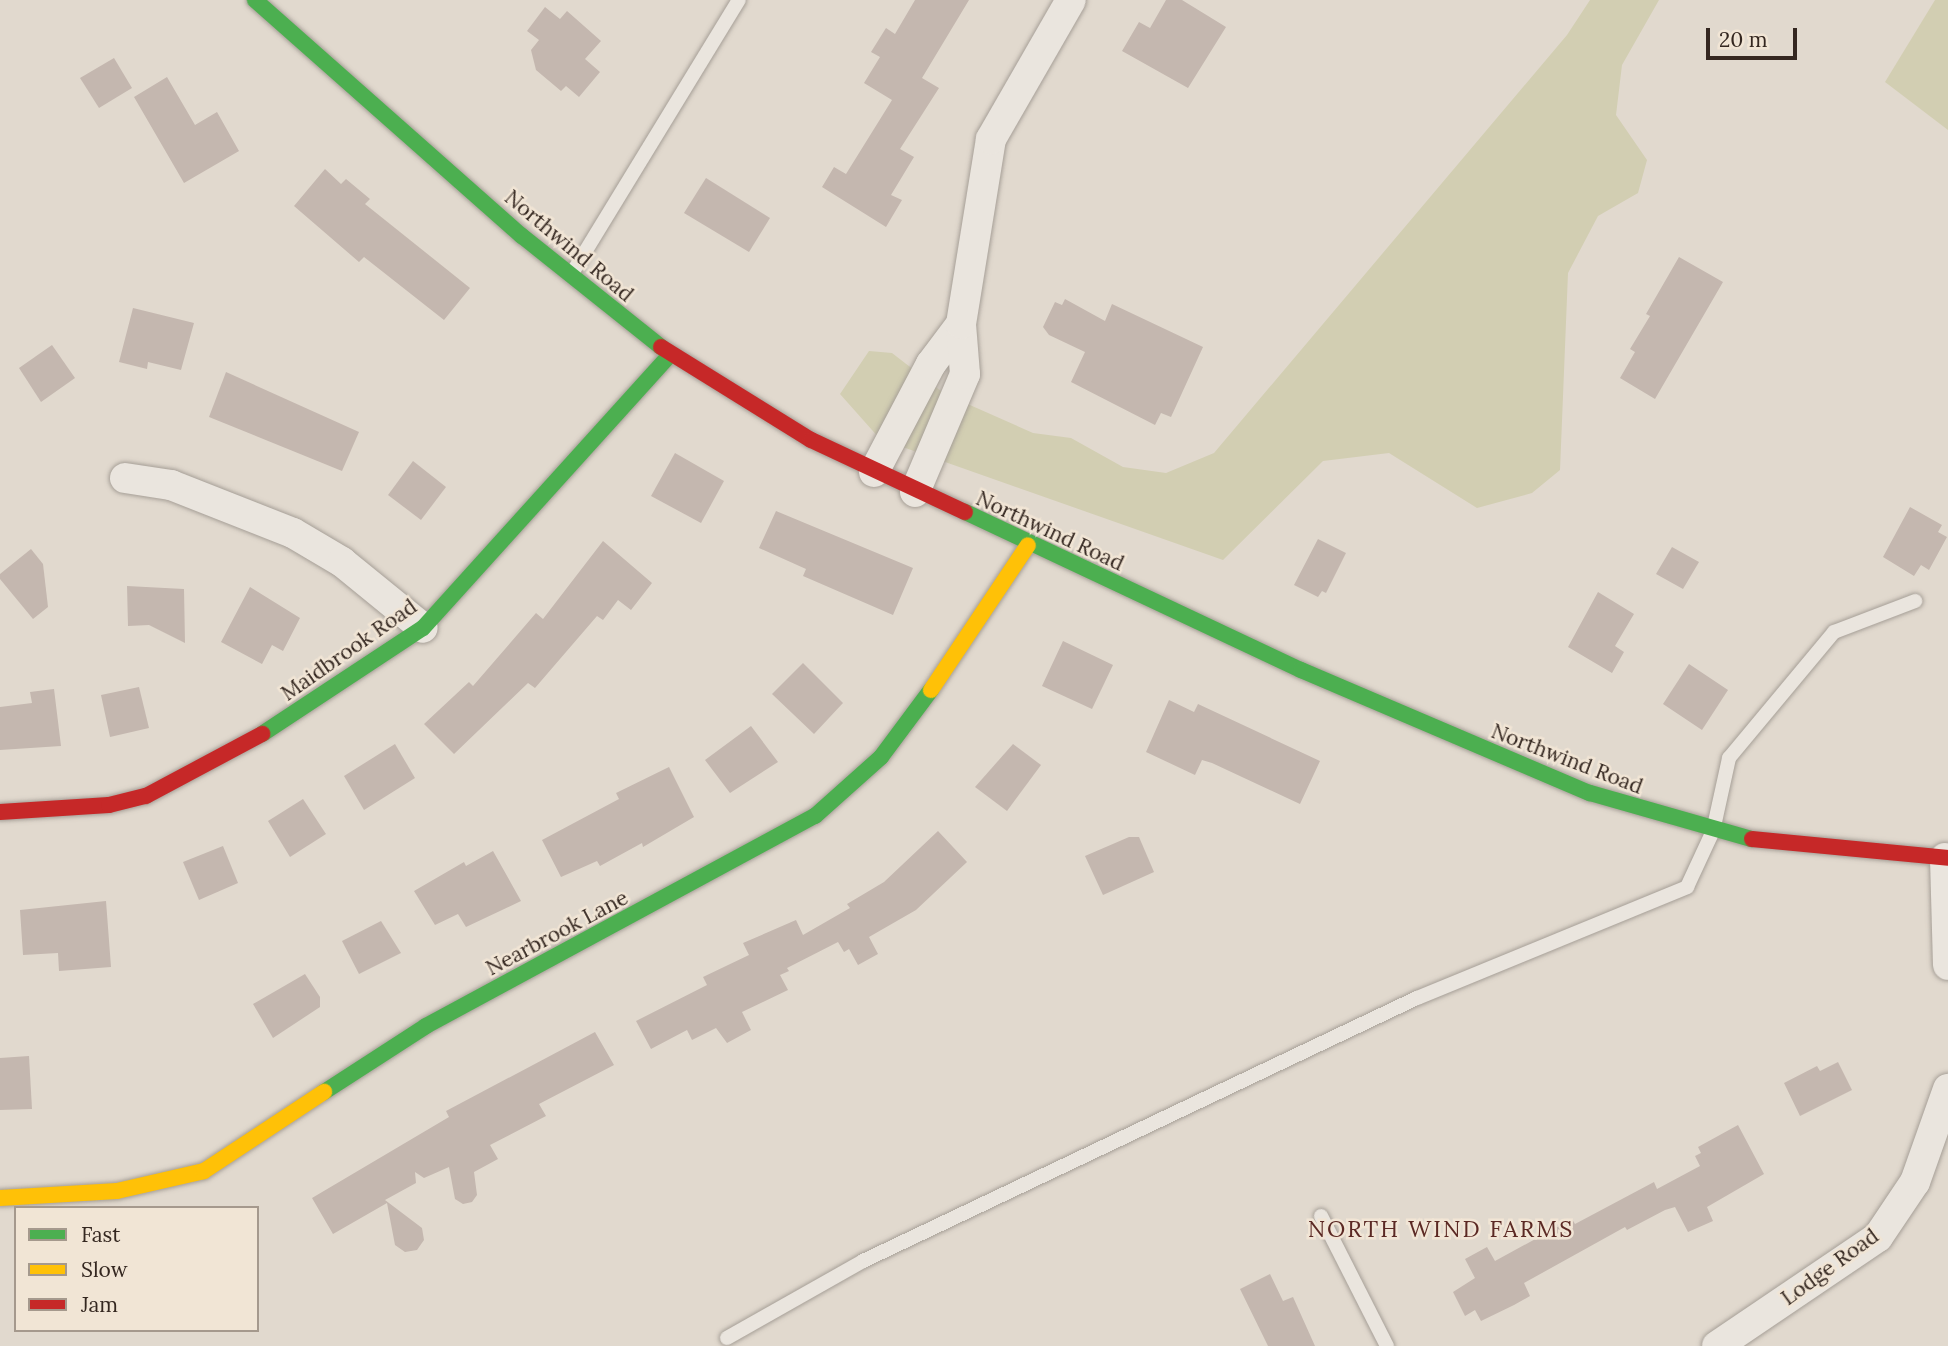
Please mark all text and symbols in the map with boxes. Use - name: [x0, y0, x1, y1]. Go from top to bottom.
- scale bar: [1710, 14, 1801, 58]
- text: 20 m: [1719, 26, 1768, 53]
- street label: Northwind Road: [500, 185, 638, 307]
- street label: Northwind Road: [972, 486, 1128, 576]
- street label: Maidbrook Road: [276, 594, 422, 706]
- street label: Northwind Road: [1488, 719, 1646, 799]
- street label: Nearbrook Lane: [482, 885, 632, 981]
- legend: [14, 1206, 259, 1332]
- district label: NORTH WIND FARMS: [1310, 1215, 1572, 1243]
- text: Fast: [81, 1221, 120, 1248]
- street label: Lodge Road: [1776, 1223, 1884, 1311]
- text: Slow: [81, 1256, 128, 1283]
- text: Jam: [81, 1291, 118, 1318]

